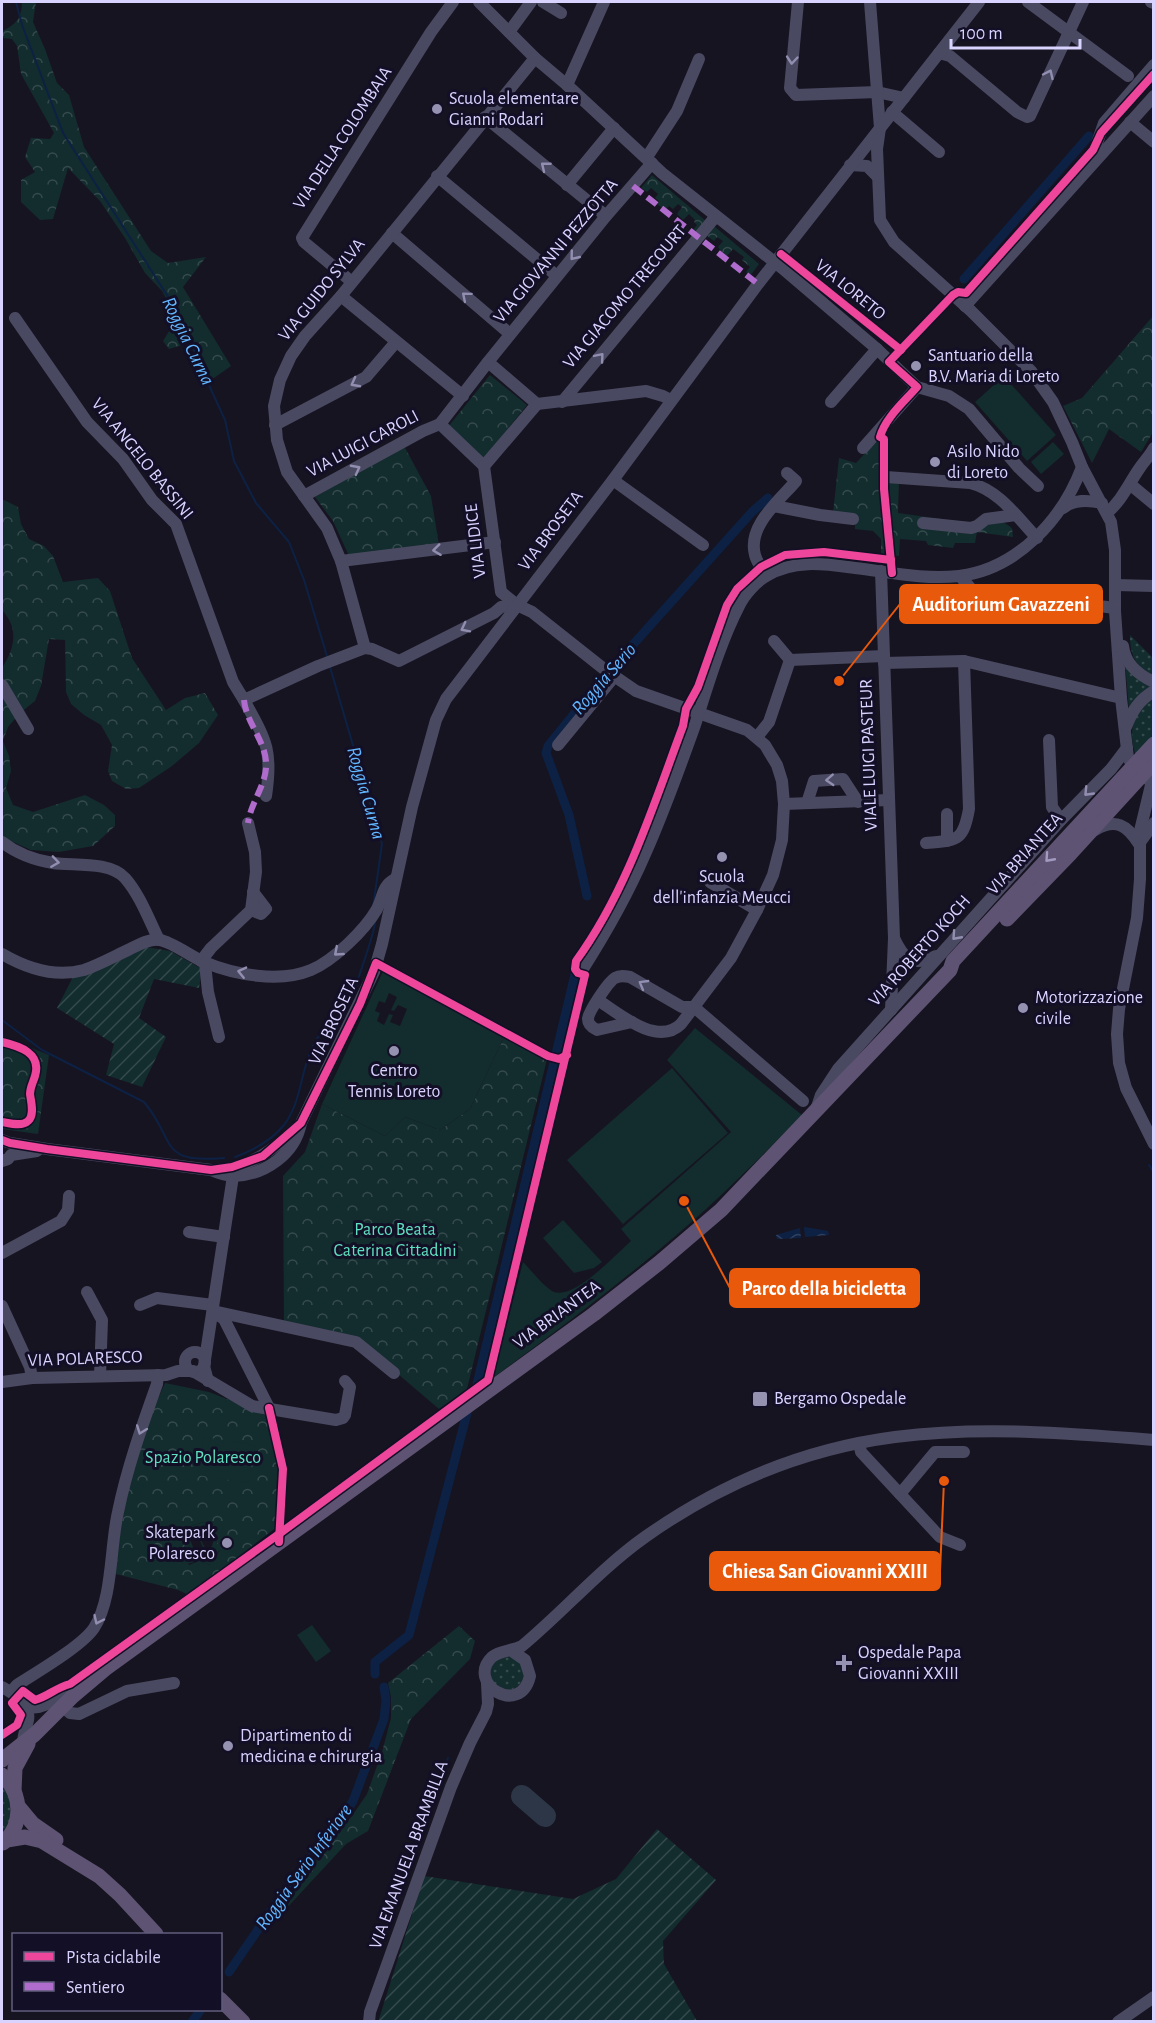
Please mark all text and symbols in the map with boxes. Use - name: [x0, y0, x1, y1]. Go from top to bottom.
- scale bar: [951, 12, 1080, 50]
- text: 100 m: [960, 25, 1003, 43]
- one-way arrow: [786, 55, 799, 64]
- street label: VIA DELLA COLOMBAIA: [290, 63, 396, 212]
- one-way arrow: [1042, 70, 1054, 81]
- place label: Scuola elementare Gianni Rodari: [449, 90, 579, 129]
- marker: Scuola elementare Gianni Rodari: [430, 102, 444, 116]
- one-way arrow: [540, 163, 551, 174]
- street label: VIA GIOVANNI PEZZOTTA: [491, 175, 622, 327]
- street label: VIA GIACOMO TRECOURT: [560, 222, 690, 372]
- street label: VIA GUIDO SYLVA: [275, 235, 369, 345]
- one-way arrow: [570, 249, 581, 260]
- street label: VIA LORETO: [811, 256, 889, 324]
- one-way arrow: [462, 292, 473, 303]
- water label: Roggia Curna: [158, 294, 218, 388]
- place label: Santuario della B.V. Maria di Loreto: [928, 347, 1060, 386]
- one-way arrow: [592, 353, 603, 364]
- marker: Santuario della B.V. Maria di Loreto: [909, 359, 923, 373]
- one-way arrow: [350, 375, 361, 387]
- street label: VIA ANGELO BASSINI: [88, 395, 196, 523]
- street label: VIA LUIGI CAROLI: [304, 407, 422, 481]
- place label: Asilo Nido di Loreto: [947, 443, 1020, 482]
- marker: Asilo Nido di Loreto: [928, 455, 942, 469]
- one-way arrow: [350, 464, 361, 476]
- street label: VIA BROSETA: [515, 487, 587, 574]
- street label: VIA LIDICE: [462, 502, 489, 579]
- one-way arrow: [432, 543, 442, 556]
- callout: Auditorium Gavazzeni: [900, 585, 1102, 623]
- text: Auditorium Gavazzeni: [912, 595, 1090, 615]
- one-way arrow: [460, 620, 471, 632]
- water label: Roggia Serio: [568, 640, 640, 718]
- street label: VIALE LUIGI PASTEUR: [857, 679, 881, 831]
- water label: Roggia Curna: [343, 744, 389, 842]
- one-way arrow: [826, 773, 835, 786]
- one-way arrow: [1084, 786, 1095, 796]
- street label: VIA BRIANTEA: [984, 809, 1067, 898]
- marker: Scuola dell'infanzia Meucci: [715, 850, 729, 864]
- one-way arrow: [1045, 851, 1056, 862]
- one-way arrow: [50, 856, 60, 868]
- place label: Scuola dell'infanzia Meucci: [653, 868, 791, 907]
- street label: VIA ROBERTO KOCH: [866, 892, 974, 1010]
- one-way arrow: [952, 929, 963, 940]
- one-way arrow: [334, 945, 345, 956]
- one-way arrow: [237, 967, 247, 980]
- street label: VIA BROSETA: [306, 974, 362, 1068]
- one-way arrow: [638, 980, 649, 992]
- place label: Motorizzazione civile: [1035, 989, 1143, 1028]
- marker: Motorizzazione civile: [1016, 1001, 1030, 1015]
- marker: Centro Tennis Loreto: [387, 1044, 401, 1058]
- place label: Centro Tennis Loreto: [348, 1062, 440, 1101]
- park label: Parco Beata Caterina Cittadini: [333, 1221, 457, 1260]
- callout: Parco della bicicletta: [730, 1269, 919, 1307]
- street label: VIA BRIANTEA: [510, 1277, 605, 1353]
- text: Parco della bicicletta: [742, 1279, 907, 1299]
- street label: VIA POLARESCO: [27, 1348, 143, 1370]
- marker: Bergamo Ospedale: [751, 1390, 769, 1408]
- place label: Bergamo Ospedale: [774, 1390, 906, 1408]
- one-way arrow: [135, 1424, 148, 1435]
- park label: Spazio Polaresco: [145, 1449, 261, 1467]
- place label: Skatepark Polaresco: [145, 1524, 216, 1563]
- marker: Skatepark Polaresco: [220, 1536, 234, 1550]
- callout: Chiesa San Giovanni XXIII: [710, 1552, 940, 1590]
- text: Chiesa San Giovanni XXIII: [722, 1562, 928, 1582]
- one-way arrow: [93, 1613, 105, 1624]
- place label: Ospedale Papa Giovanni XXIII: [858, 1644, 962, 1683]
- marker: Ospedale Papa Giovanni XXIII: [835, 1654, 853, 1672]
- place label: Dipartimento di medicina e chirurgia: [240, 1727, 382, 1766]
- marker: Dipartimento di medicina e chirurgia: [221, 1739, 235, 1753]
- street label: VIA EMANUELA BRAMBILLA: [367, 1758, 452, 1952]
- water label: Roggia Serio Inferiore: [252, 1800, 356, 1934]
- legend: [12, 1933, 222, 2011]
- text: Pista ciclabile: [66, 1949, 161, 1967]
- text: Sentiero: [66, 1979, 125, 1997]

